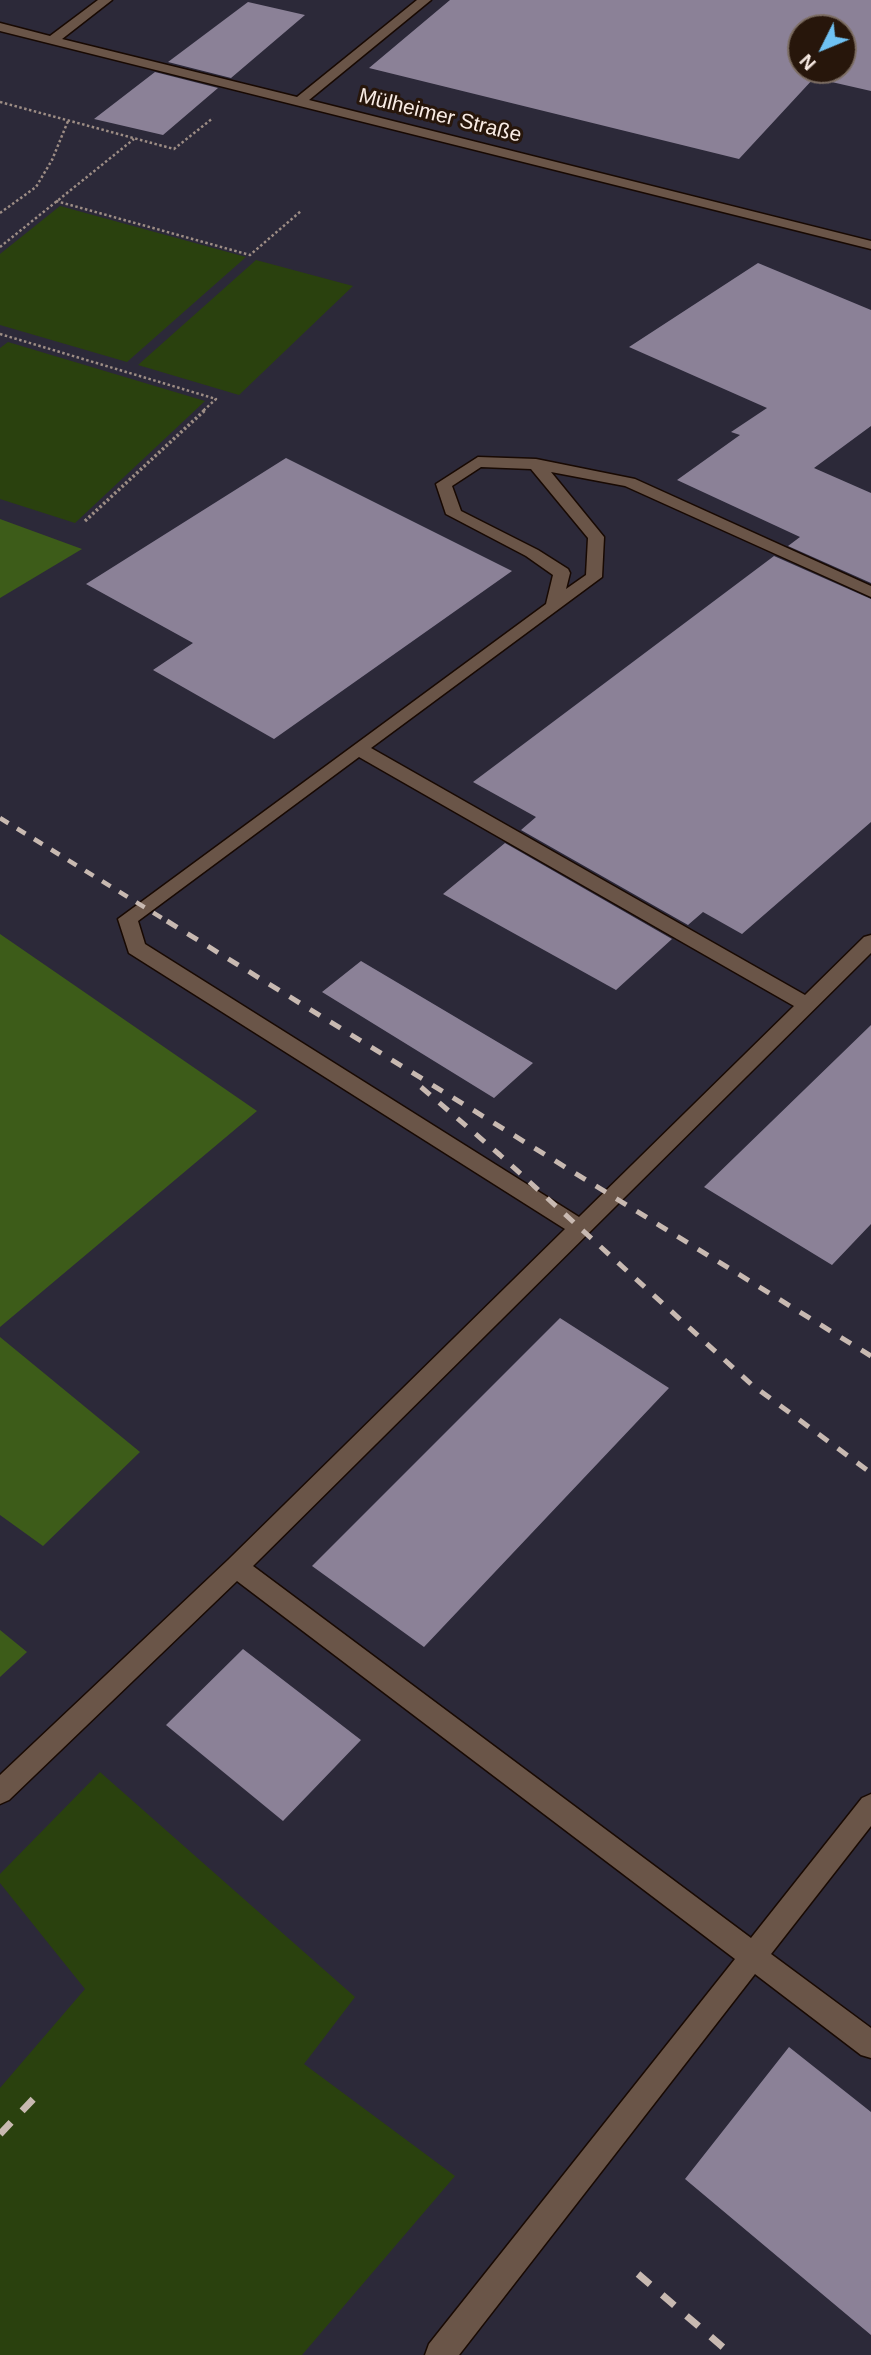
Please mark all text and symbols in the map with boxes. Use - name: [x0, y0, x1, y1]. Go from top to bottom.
- north arrow: [787, 14, 857, 84]
- text: N: [795, 50, 820, 74]
- street label: Mülheimer Straße: [356, 84, 524, 148]

